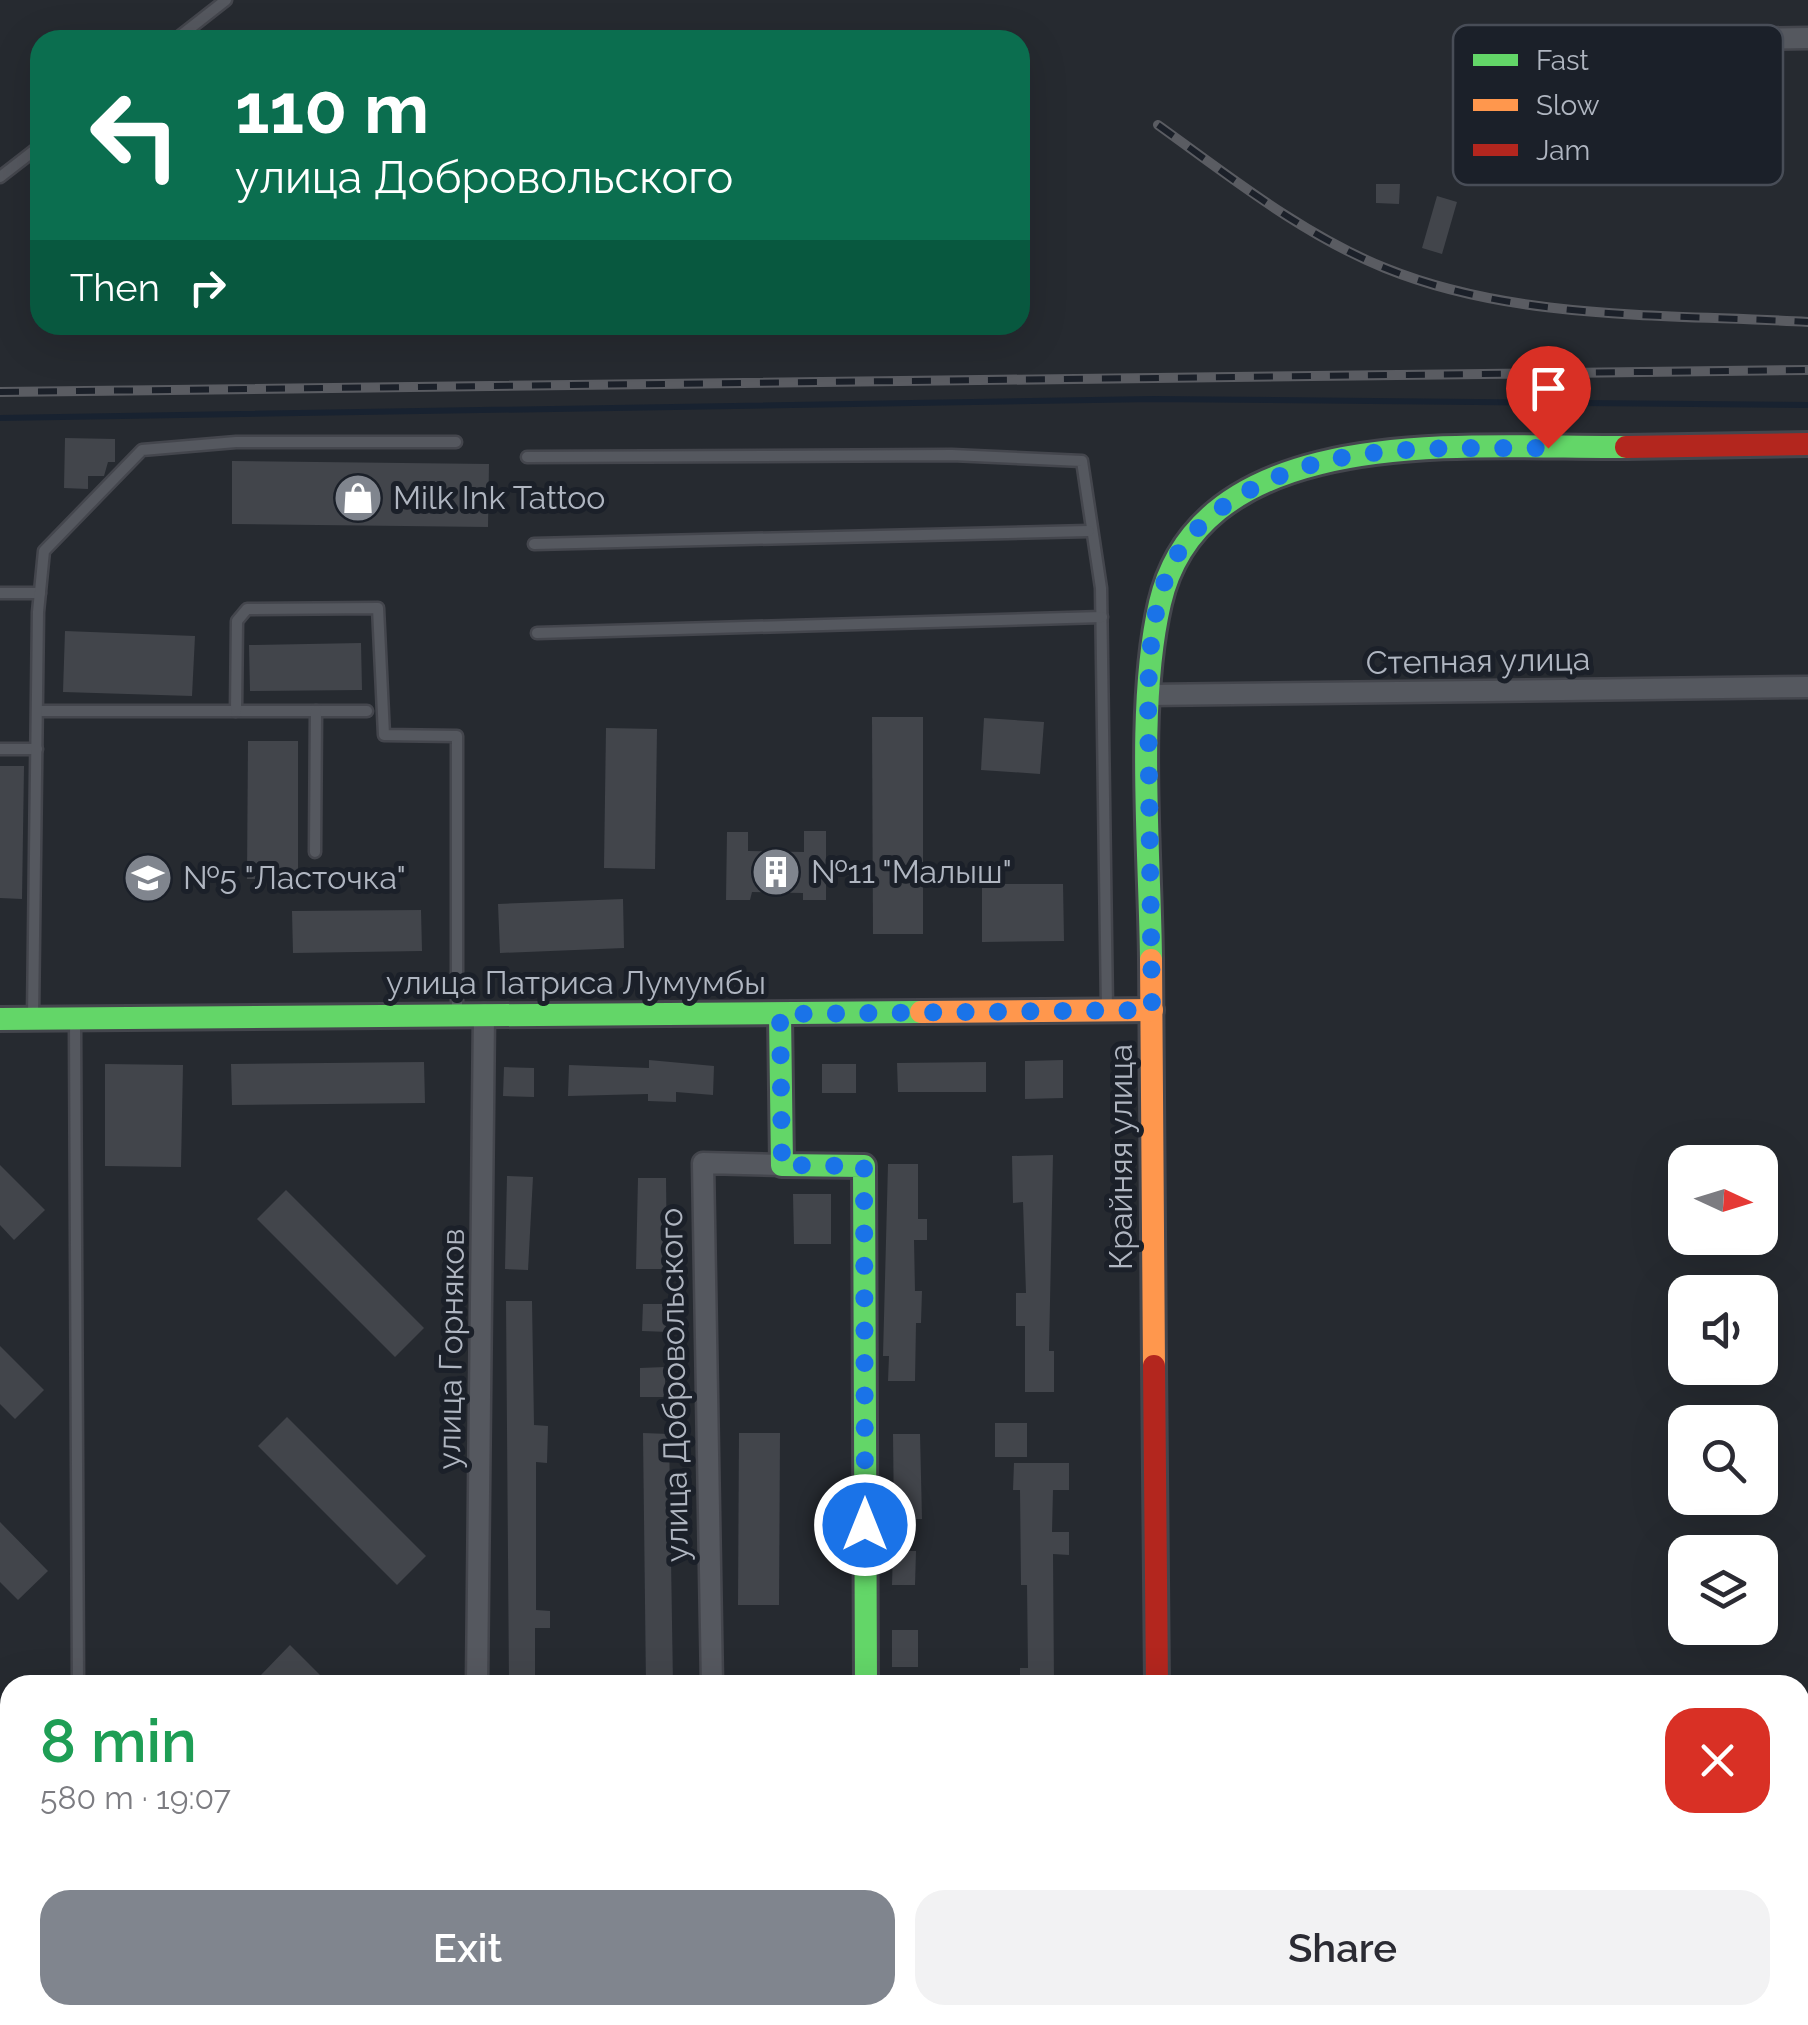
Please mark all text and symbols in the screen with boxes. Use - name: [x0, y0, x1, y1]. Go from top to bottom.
- legend: [1453, 25, 1783, 185]
- text: Fast: [1536, 44, 1589, 77]
- text: 110 m: [235, 67, 429, 149]
- icon: left: [70, 70, 200, 200]
- text: Slow: [1536, 89, 1600, 122]
- text: Jam: [1536, 134, 1590, 167]
- text: улица Добровольского: [235, 151, 733, 204]
- icon: right: [180, 260, 235, 315]
- text: Then: [70, 265, 160, 310]
- pin: [1506, 346, 1591, 449]
- icon: arrive: [1521, 361, 1576, 416]
- shop icon: Milk Ink Tattoo: [332, 472, 384, 524]
- place label: Milk Ink Tattoo: [393, 479, 605, 516]
- street label: Степная улица: [1365, 640, 1591, 681]
- building icon: №11 "Малыш": [750, 846, 802, 898]
- school or university icon: №5 "Ласточка": [122, 852, 174, 904]
- place label: №11 "Малыш": [811, 853, 1012, 890]
- place label: №5 "Ласточка": [183, 859, 406, 896]
- street label: улица Патриса Лумумбы: [386, 964, 766, 1001]
- street label: Крайняя улица: [1102, 1044, 1139, 1270]
- north arrow: [1668, 1145, 1778, 1255]
- map controls: [1668, 1145, 1778, 1645]
- street label: улица Добровольского: [652, 1208, 695, 1562]
- street label: улица Горняков: [430, 1228, 471, 1470]
- button: sound: [1668, 1275, 1778, 1385]
- button: search: [1668, 1405, 1778, 1515]
- position arrow: [813, 1473, 917, 1577]
- button: layers: [1668, 1535, 1778, 1645]
- text: 8 min: [40, 1706, 197, 1776]
- button: close: [1665, 1708, 1770, 1813]
- text: 580 m · 19:07: [40, 1779, 231, 1816]
- button: Exit: [40, 1890, 895, 2005]
- button: Share: [915, 1890, 1770, 2005]

